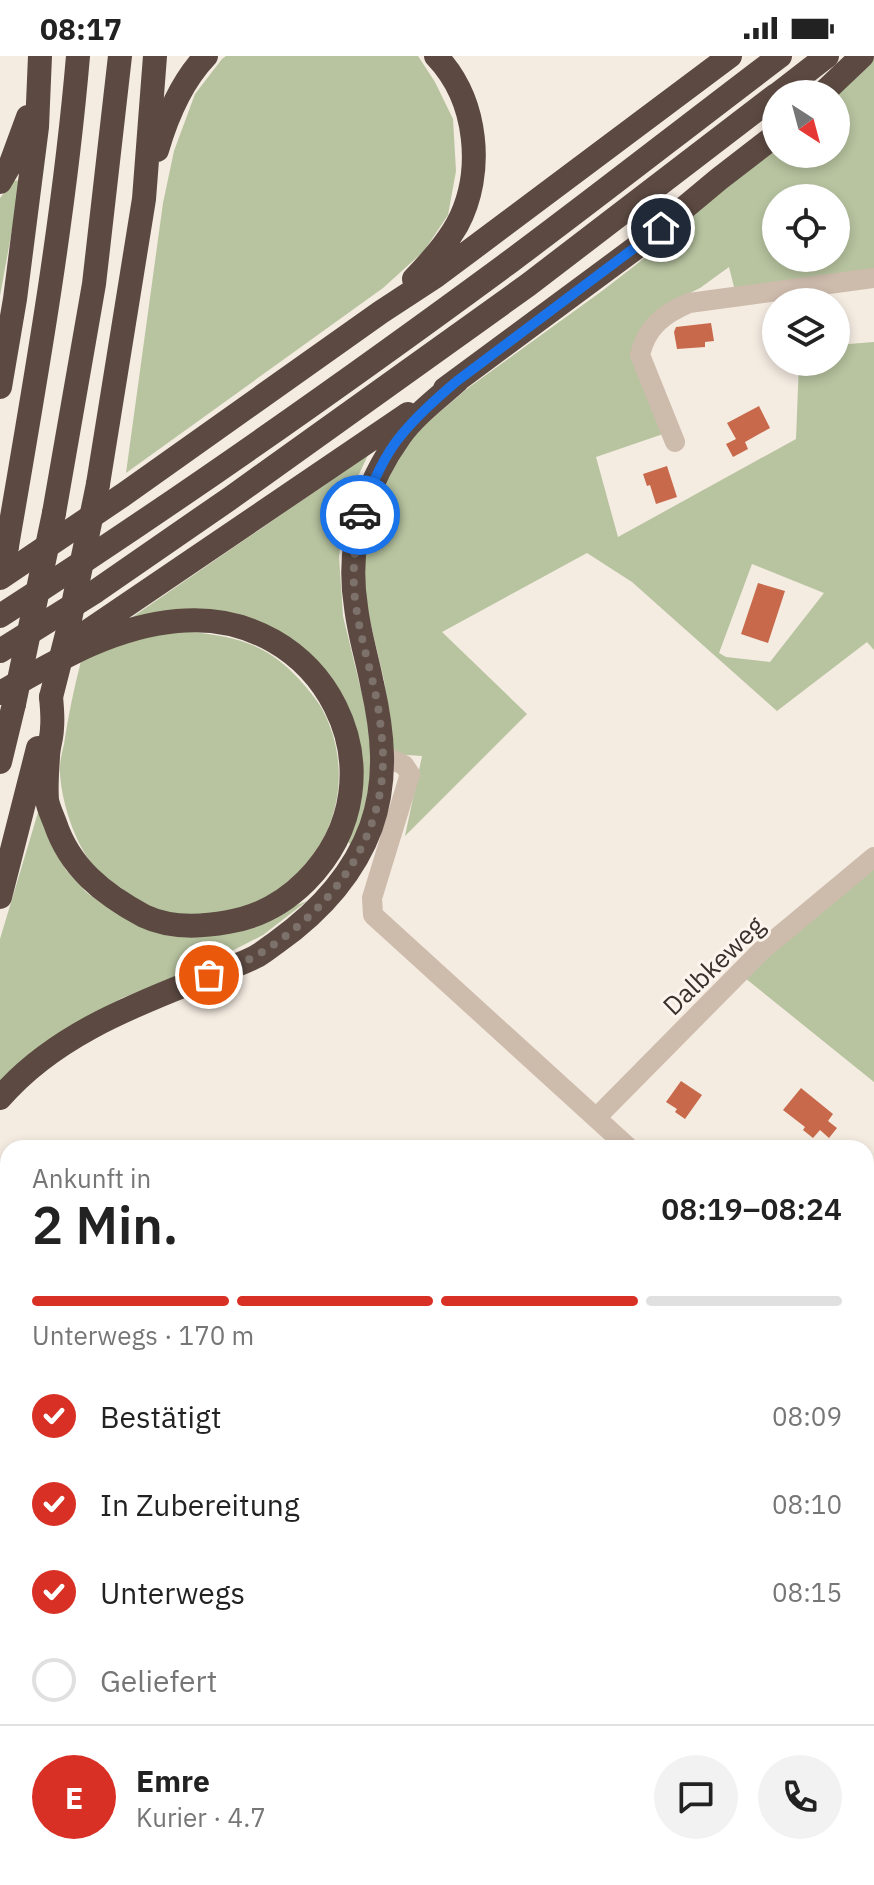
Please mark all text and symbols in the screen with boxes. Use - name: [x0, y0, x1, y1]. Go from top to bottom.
- text: 08:17: [40, 9, 122, 48]
- north arrow: [762, 80, 850, 168]
- map controls: [762, 80, 850, 376]
- button: locate: [762, 184, 850, 272]
- pin: [627, 194, 695, 262]
- icon: home: [639, 206, 683, 250]
- button: layers: [762, 288, 850, 376]
- courier: [320, 475, 400, 555]
- icon: car: [338, 493, 382, 537]
- street label: Dalbkeweg: [655, 908, 771, 1022]
- pin: [175, 941, 243, 1009]
- icon: bag: [187, 953, 231, 997]
- text: Ankunft in: [32, 1161, 151, 1195]
- text: 08:19–08:24: [661, 1189, 842, 1228]
- text: 2 Min.: [32, 1191, 178, 1258]
- text: Unterwegs · 170 m: [32, 1318, 254, 1352]
- icon: check: [32, 1394, 76, 1438]
- text: Bestätigt: [100, 1397, 221, 1436]
- text: 08:09: [772, 1399, 842, 1433]
- icon: check: [32, 1482, 76, 1526]
- text: In Zubereitung: [100, 1485, 300, 1524]
- text: 08:10: [772, 1487, 842, 1521]
- icon: check: [32, 1570, 76, 1614]
- text: Unterwegs: [100, 1573, 245, 1612]
- text: 08:15: [772, 1575, 842, 1609]
- text: Geliefert: [100, 1661, 217, 1700]
- button: chat: [654, 1755, 738, 1839]
- button: phone: [758, 1755, 842, 1839]
- text: Emre: [136, 1761, 210, 1800]
- text: E: [65, 1778, 83, 1817]
- text: Kurier · 4.7: [136, 1800, 266, 1834]

